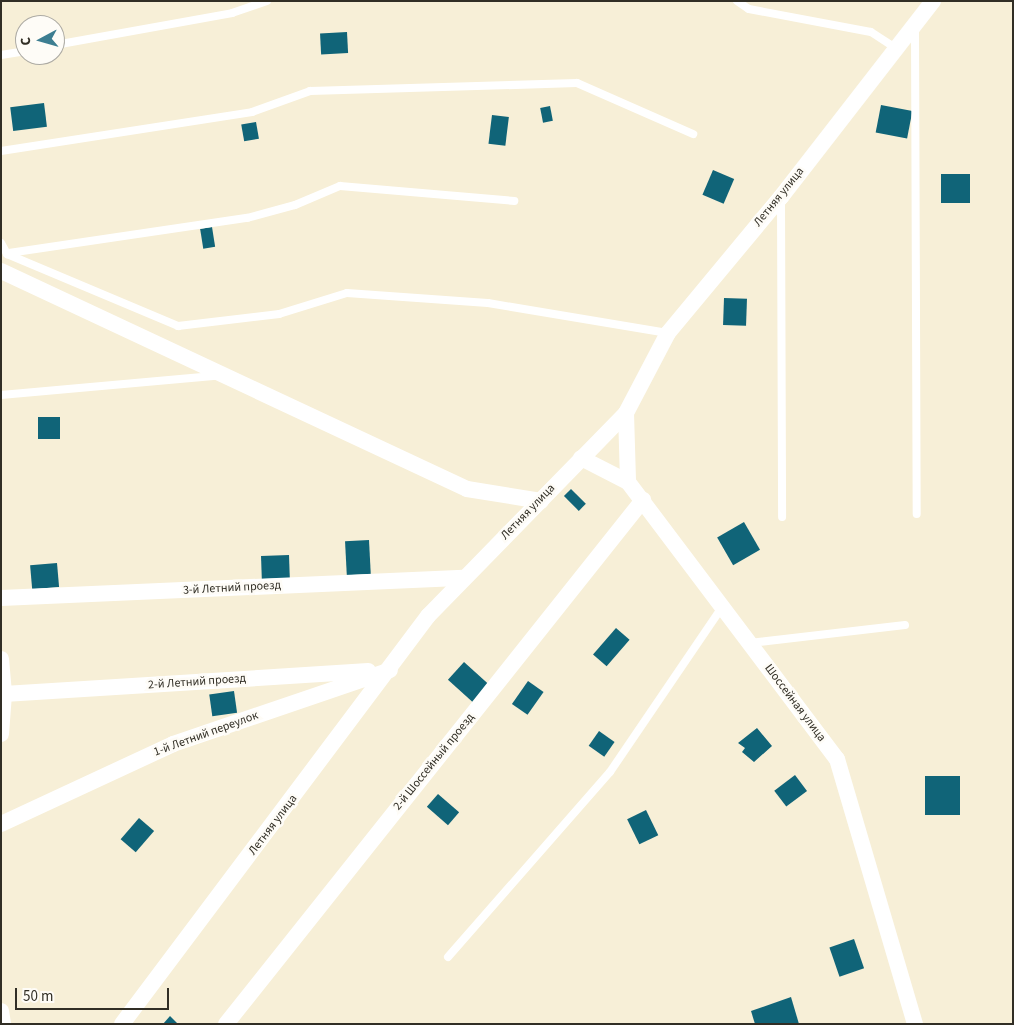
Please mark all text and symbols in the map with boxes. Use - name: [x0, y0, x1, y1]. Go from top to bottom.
- north arrow: [15, 15, 65, 65]
- text: С: [16, 36, 36, 47]
- street label: Летняя улица: [751, 165, 807, 229]
- street label: Летняя улица: [498, 481, 558, 543]
- street label: 3-й Летний проезд: [183, 578, 281, 598]
- street label: Шоссейная улица: [761, 662, 829, 744]
- street label: 2-й Летний проезд: [148, 671, 246, 693]
- street label: 1-й Летний переулок: [152, 708, 260, 760]
- street label: 2-й Шоссейный проезд: [390, 711, 478, 813]
- street label: Летняя улица: [246, 792, 300, 858]
- scale bar: [18, 978, 171, 1010]
- text: 50 m: [23, 986, 53, 1007]

